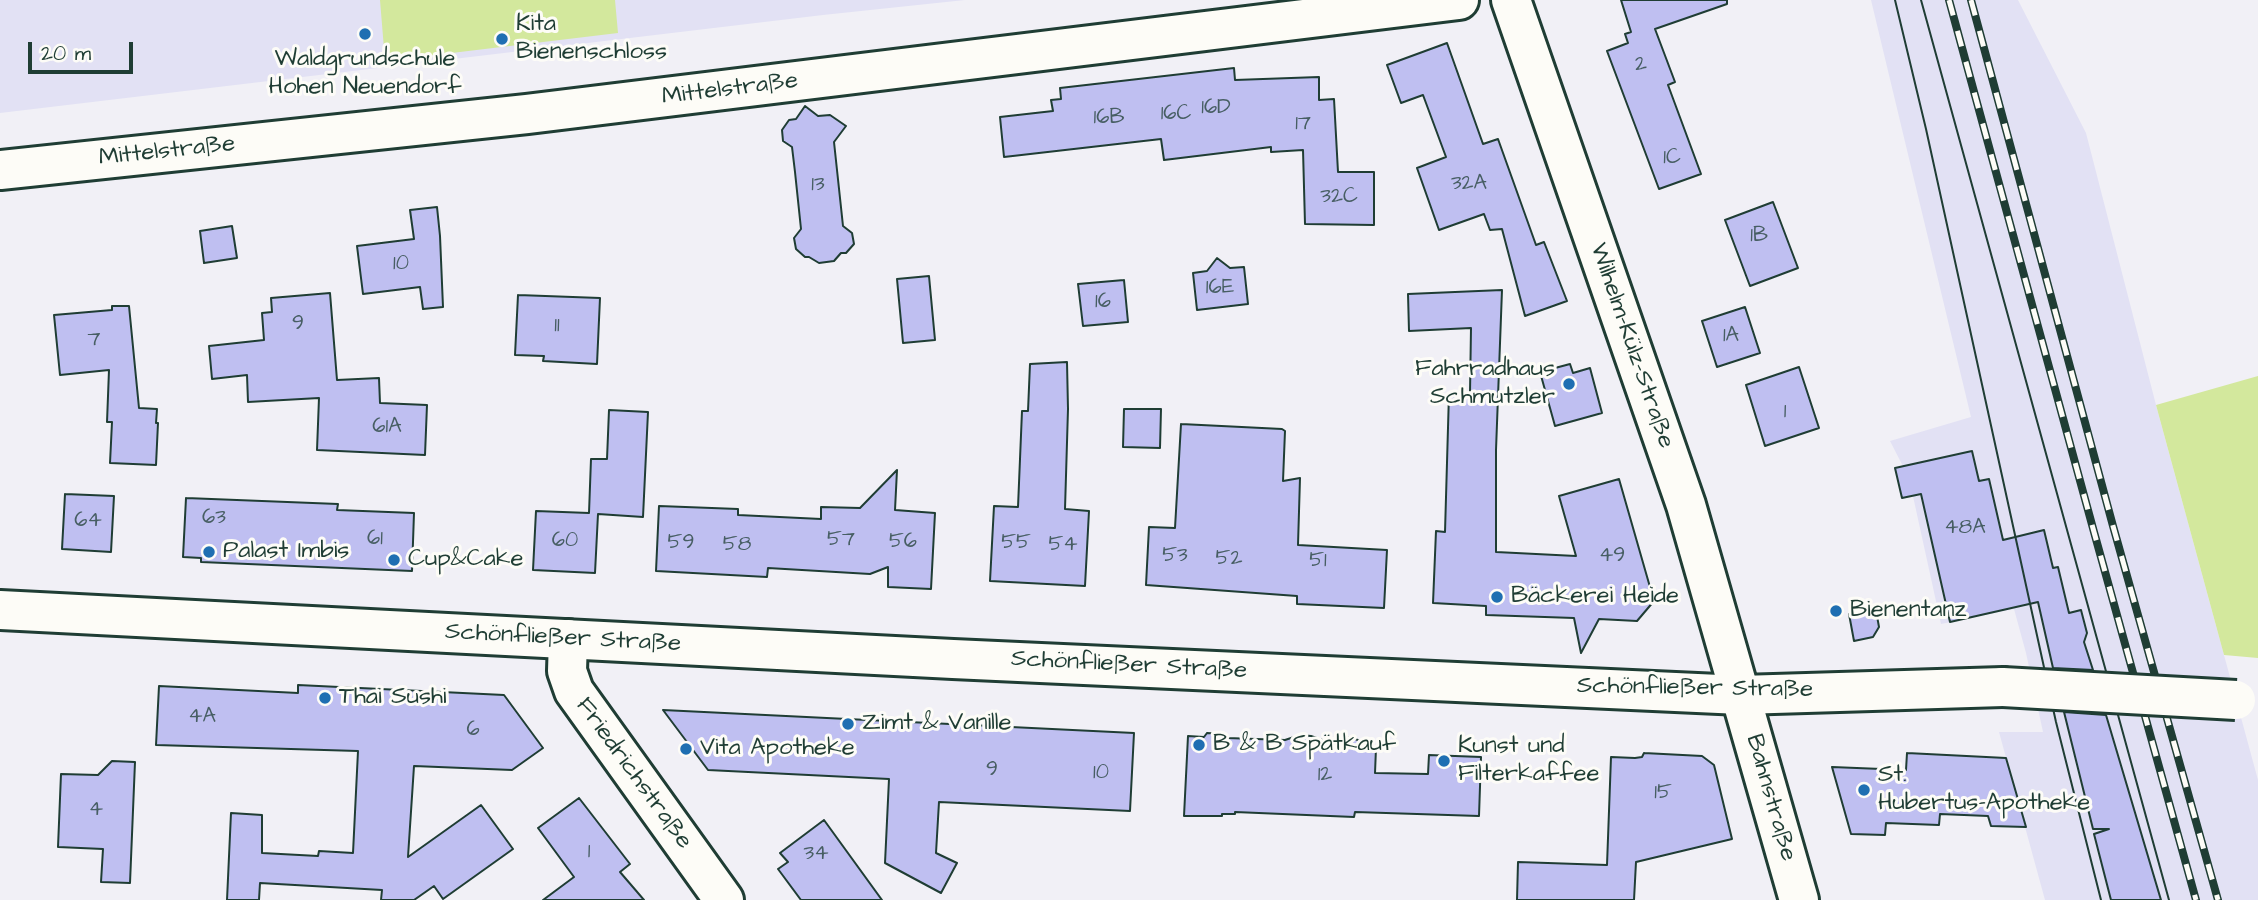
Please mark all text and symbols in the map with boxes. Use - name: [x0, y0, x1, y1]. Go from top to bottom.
- place label: Kita Bienenschloss: [516, 11, 667, 67]
- marker: Waldgrundschule Hohen Neuendorf: [357, 26, 373, 42]
- scale bar: [32, 28, 136, 72]
- marker: Kita Bienenschloss: [494, 31, 510, 47]
- text: 20 m: [41, 39, 91, 68]
- place label: Waldgrundschule Hohen Neuendorf: [268, 46, 462, 102]
- house number: 2: [1635, 53, 1647, 79]
- street label: Mittelstraße: [660, 67, 800, 113]
- house number: 16D: [1201, 96, 1231, 122]
- house number: 16C: [1161, 102, 1191, 128]
- house number: 16B: [1094, 106, 1124, 132]
- house number: 17: [1295, 112, 1311, 138]
- street label: Mittelstraße: [97, 131, 237, 173]
- house number: 1C: [1663, 146, 1681, 172]
- house number: 32A: [1451, 172, 1487, 198]
- house number: 13: [811, 173, 825, 199]
- house number: 32C: [1320, 185, 1358, 211]
- house number: 1B: [1750, 224, 1768, 250]
- street label: Wilhelm-Külz-Straße: [1582, 240, 1680, 452]
- house number: 10: [393, 252, 409, 278]
- house number: 16E: [1206, 276, 1234, 302]
- house number: 16: [1095, 290, 1111, 316]
- house number: 9: [292, 312, 304, 338]
- house number: 11: [554, 314, 560, 340]
- house number: 1A: [1723, 324, 1739, 350]
- house number: 7: [88, 328, 100, 354]
- place label: Fahrradhaus Schmutzler: [1415, 356, 1555, 412]
- marker: Fahrradhaus Schmutzler: [1561, 376, 1577, 392]
- house number: 1: [1784, 400, 1786, 426]
- house number: 61A: [372, 415, 402, 441]
- house number: 63: [202, 506, 226, 532]
- house number: 64: [74, 509, 102, 535]
- house number: 48A: [1944, 516, 1986, 542]
- house number: 61: [367, 527, 383, 553]
- house number: 57: [827, 528, 855, 554]
- house number: 60: [552, 529, 578, 555]
- house number: 56: [889, 530, 917, 556]
- house number: 59: [668, 531, 694, 557]
- house number: 55: [1001, 531, 1031, 557]
- house number: 58: [723, 533, 751, 559]
- house number: 54: [1048, 533, 1078, 559]
- place label: Palast Imbis: [223, 538, 349, 566]
- marker: Palast Imbis: [201, 544, 217, 560]
- house number: 53: [1162, 544, 1188, 570]
- house number: 49: [1599, 544, 1625, 570]
- place label: Cup&Cake: [408, 546, 524, 574]
- house number: 52: [1216, 547, 1242, 573]
- house number: 51: [1309, 549, 1327, 575]
- marker: Cup&Cake: [386, 552, 402, 568]
- place label: Bäckerei Heide: [1511, 583, 1679, 611]
- marker: Bäckerei Heide: [1489, 589, 1505, 605]
- place label: Bienentanz: [1850, 597, 1966, 625]
- marker: Bienentanz: [1828, 603, 1844, 619]
- street label: Schönfließer Straße: [444, 618, 682, 660]
- street label: Schönfließer Straße: [1010, 645, 1248, 687]
- street label: Schönfließer Straße: [1577, 673, 1813, 705]
- place label: Thai Sushi: [339, 684, 446, 712]
- marker: Thai Sushi: [317, 690, 333, 706]
- street label: Friedrichstraße: [568, 693, 698, 855]
- house number: 4A: [188, 705, 216, 731]
- place label: Zimt & Vanille: [862, 710, 1012, 738]
- marker: Zimt & Vanille: [840, 716, 856, 732]
- house number: 6: [466, 718, 480, 744]
- place label: B & B Spätkauf: [1213, 731, 1396, 759]
- street label: Bahnstraße: [1738, 731, 1802, 865]
- place label: Kunst und Filterkaffee: [1458, 733, 1599, 789]
- place label: Vita Apotheke: [700, 735, 855, 763]
- marker: B & B Spätkauf: [1191, 737, 1207, 753]
- marker: Vita Apotheke: [678, 741, 694, 757]
- marker: Kunst und Filterkaffee: [1436, 753, 1452, 769]
- house number: 9: [986, 758, 998, 784]
- house number: 10: [1093, 761, 1109, 787]
- place label: St. Hubertus-Apotheke: [1878, 762, 2090, 818]
- house number: 12: [1318, 763, 1332, 789]
- house number: 15: [1654, 781, 1672, 807]
- marker: St. Hubertus-Apotheke: [1856, 782, 1872, 798]
- house number: 4: [89, 798, 103, 824]
- house number: 1: [588, 840, 590, 866]
- house number: 34: [804, 842, 828, 868]

